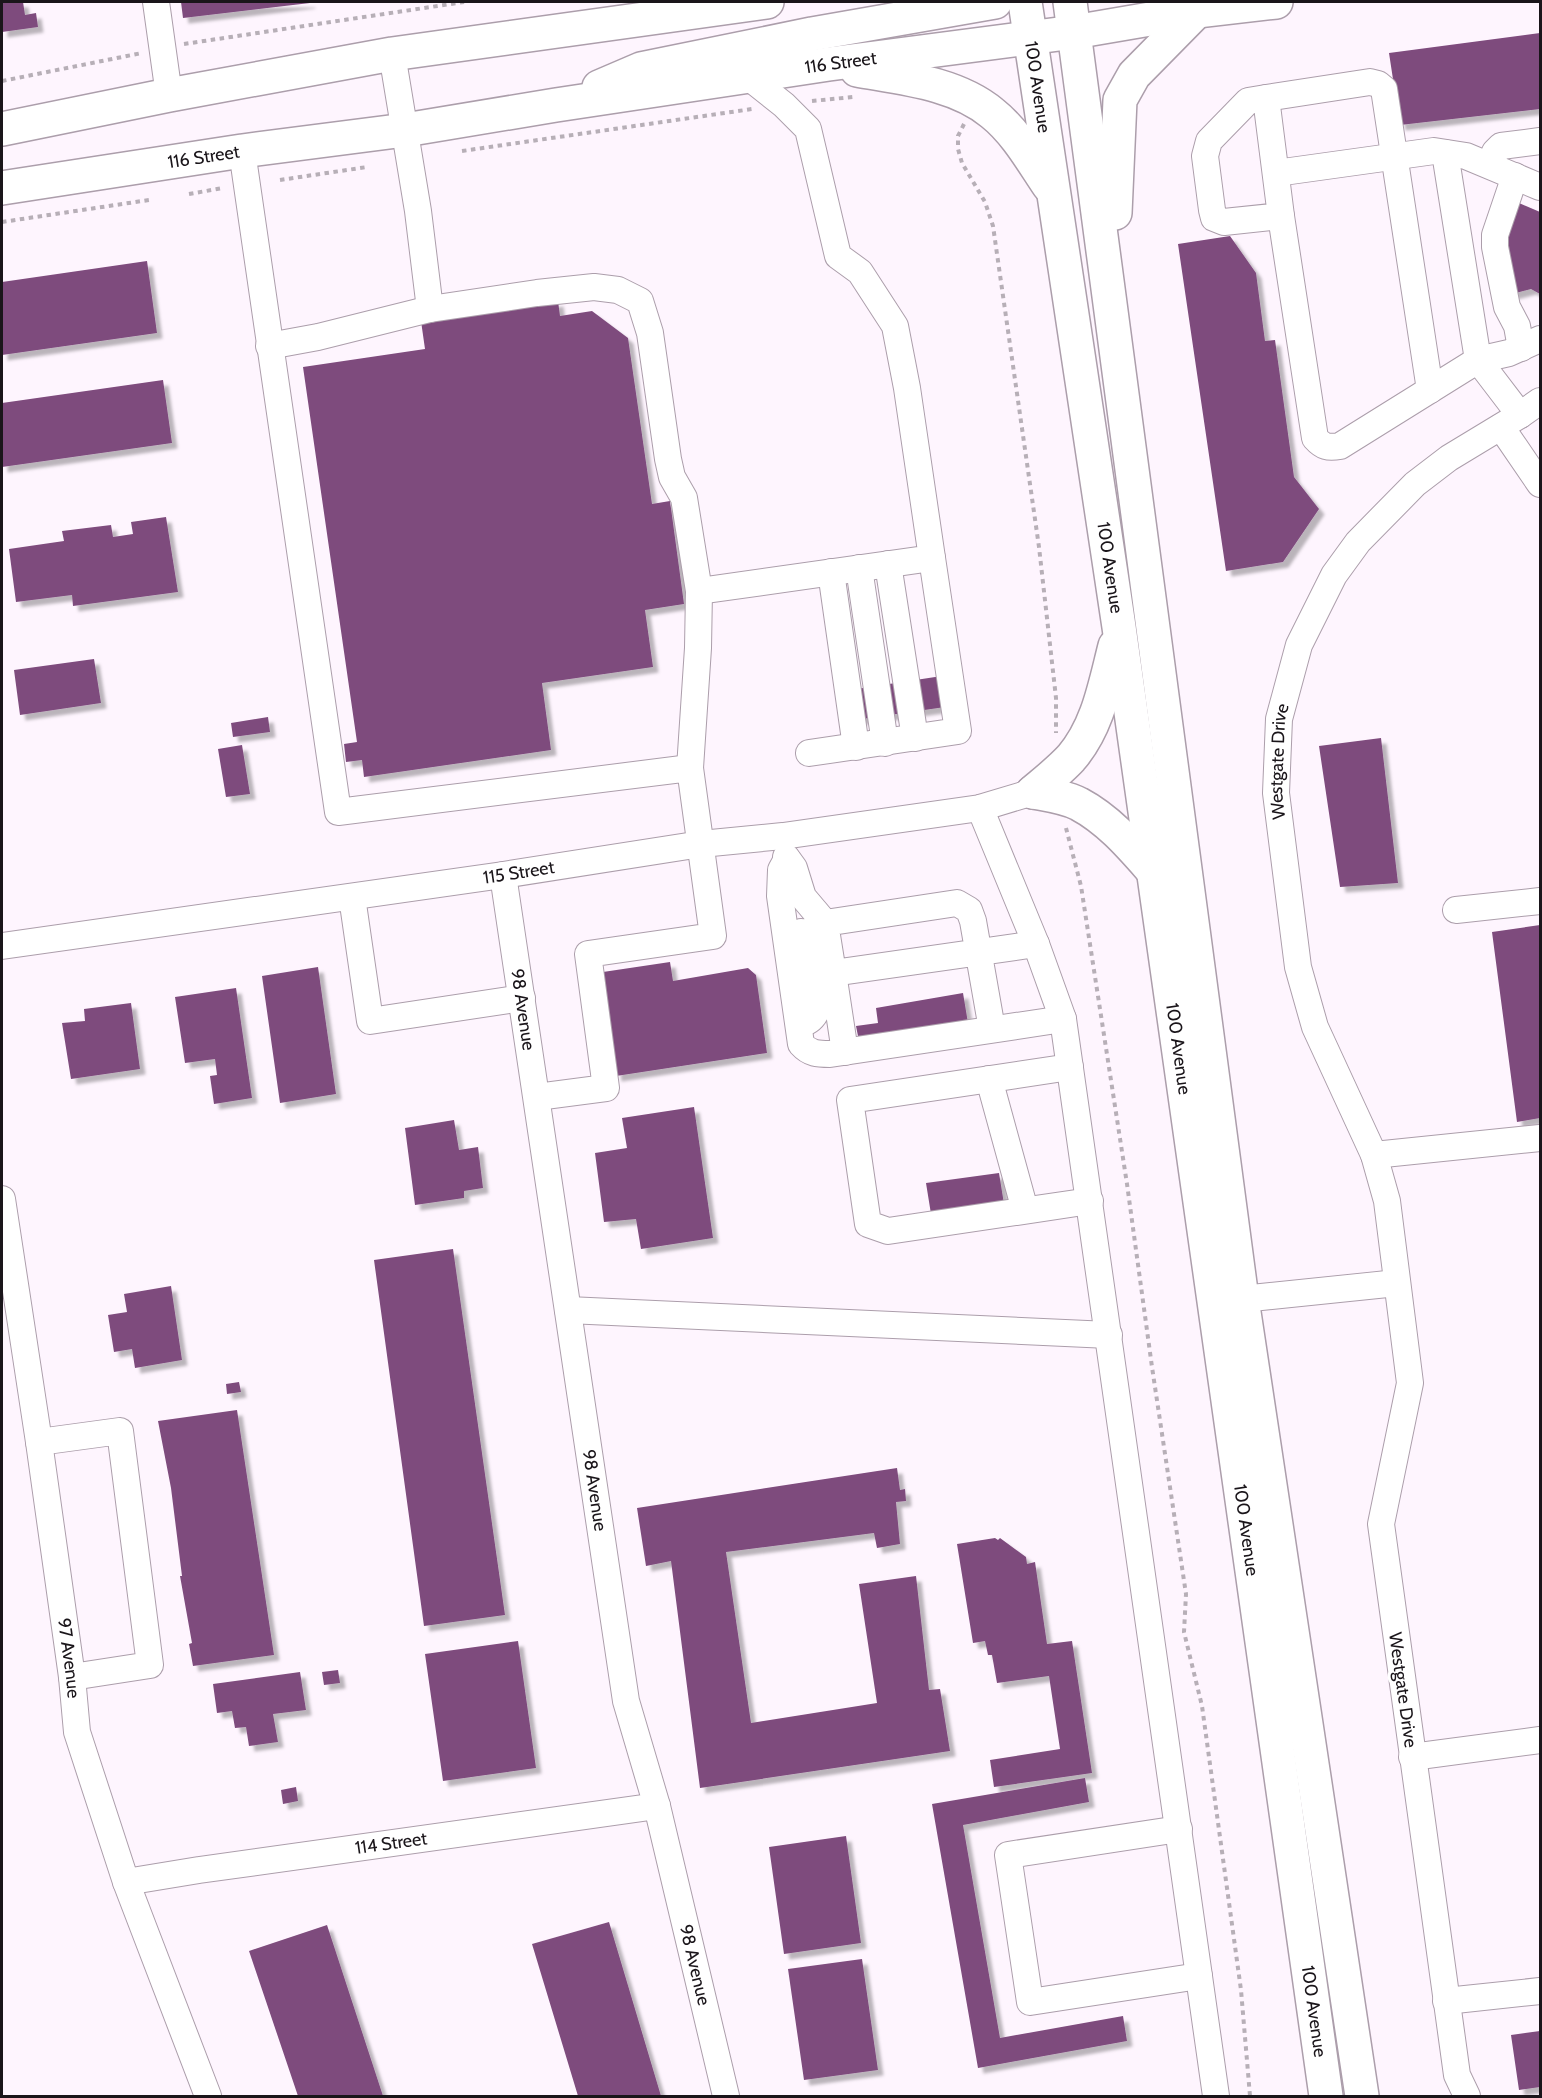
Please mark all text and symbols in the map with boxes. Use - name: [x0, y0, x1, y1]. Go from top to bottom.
- street label: 100 Avenue: [1020, 40, 1056, 134]
- street label: 116 Street: [803, 47, 878, 79]
- street label: 116 Street: [166, 141, 241, 173]
- street label: 100 Avenue: [1092, 520, 1128, 615]
- street label: Westgate Drive: [1265, 701, 1294, 821]
- street label: 115 Street: [482, 856, 556, 889]
- street label: 98 Avenue: [506, 967, 540, 1052]
- street label: 100 Avenue: [1161, 1002, 1196, 1096]
- street label: 98 Avenue: [578, 1448, 612, 1533]
- street label: 100 Avenue: [1229, 1483, 1264, 1577]
- street label: 97 Avenue: [53, 1617, 85, 1699]
- street label: Westgate Drive: [1384, 1631, 1422, 1749]
- street label: 114 Street: [354, 1827, 429, 1859]
- street label: 98 Avenue: [675, 1922, 715, 2008]
- street label: 100 Avenue: [1297, 1964, 1331, 2058]

